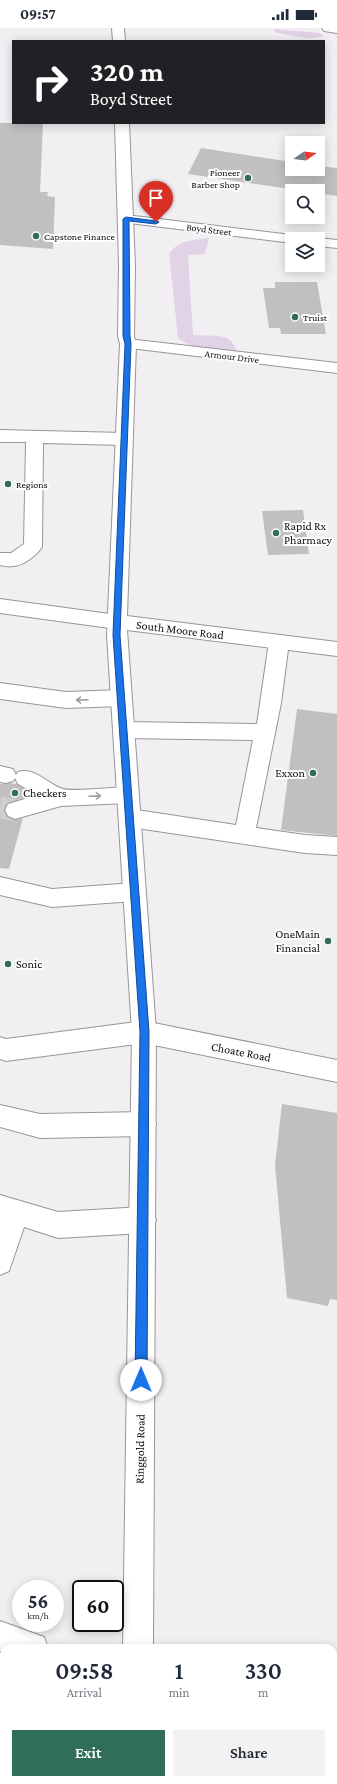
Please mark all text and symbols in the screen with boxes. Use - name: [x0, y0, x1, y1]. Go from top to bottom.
- text: 09:57: [20, 6, 56, 22]
- icon: right: [24, 56, 76, 108]
- text: 320 m: [90, 56, 164, 87]
- text: Boyd Street: [90, 89, 172, 109]
- north arrow: [285, 136, 325, 176]
- map controls: [285, 136, 325, 272]
- place label: Pioneer Barber Shop: [191, 167, 240, 190]
- marker: Pioneer Barber Shop: [243, 173, 253, 183]
- pin: [139, 181, 173, 222]
- button: search: [285, 184, 325, 224]
- icon: arrive: [145, 187, 167, 209]
- street label: Boyd Street: [186, 221, 233, 238]
- marker: Capstone Finance: [31, 231, 41, 241]
- place label: Capstone Finance: [44, 231, 115, 242]
- button: layers: [285, 232, 325, 272]
- marker: Truist: [290, 312, 300, 322]
- place label: Truist: [303, 312, 328, 323]
- street label: Armour Drive: [204, 348, 260, 365]
- marker: Regions: [3, 479, 13, 489]
- place label: Regions: [16, 479, 48, 490]
- place label: Rapid Rx Pharmacy: [284, 519, 332, 547]
- marker: Rapid Rx Pharmacy: [271, 528, 281, 538]
- street label: South Moore Road: [135, 618, 225, 642]
- one-way arrow: [76, 696, 89, 703]
- place label: Exxon: [275, 766, 306, 780]
- marker: Exxon: [308, 768, 318, 778]
- place label: Checkers: [23, 786, 67, 800]
- marker: Checkers: [10, 788, 20, 798]
- one-way arrow: [88, 793, 101, 800]
- place label: OneMain Financial: [275, 927, 321, 955]
- marker: OneMain Financial: [323, 936, 333, 946]
- place label: Sonic: [16, 957, 42, 971]
- marker: Sonic: [3, 959, 13, 969]
- street label: Choate Road: [210, 1039, 273, 1065]
- position arrow: [120, 1359, 162, 1401]
- street label: Ringgold Road: [132, 1413, 148, 1484]
- speed limit sign: 60: [72, 1580, 124, 1632]
- text: 56: [28, 1590, 48, 1612]
- text: km/h: [27, 1610, 49, 1621]
- text: 09:58: [55, 1657, 114, 1684]
- text: 1: [175, 1657, 183, 1684]
- text: 330: [245, 1657, 282, 1684]
- text: Arrival: [67, 1685, 102, 1700]
- text: min: [169, 1685, 190, 1700]
- text: m: [258, 1685, 268, 1700]
- button: Exit: [12, 1730, 165, 1776]
- button: Share: [173, 1730, 325, 1776]

